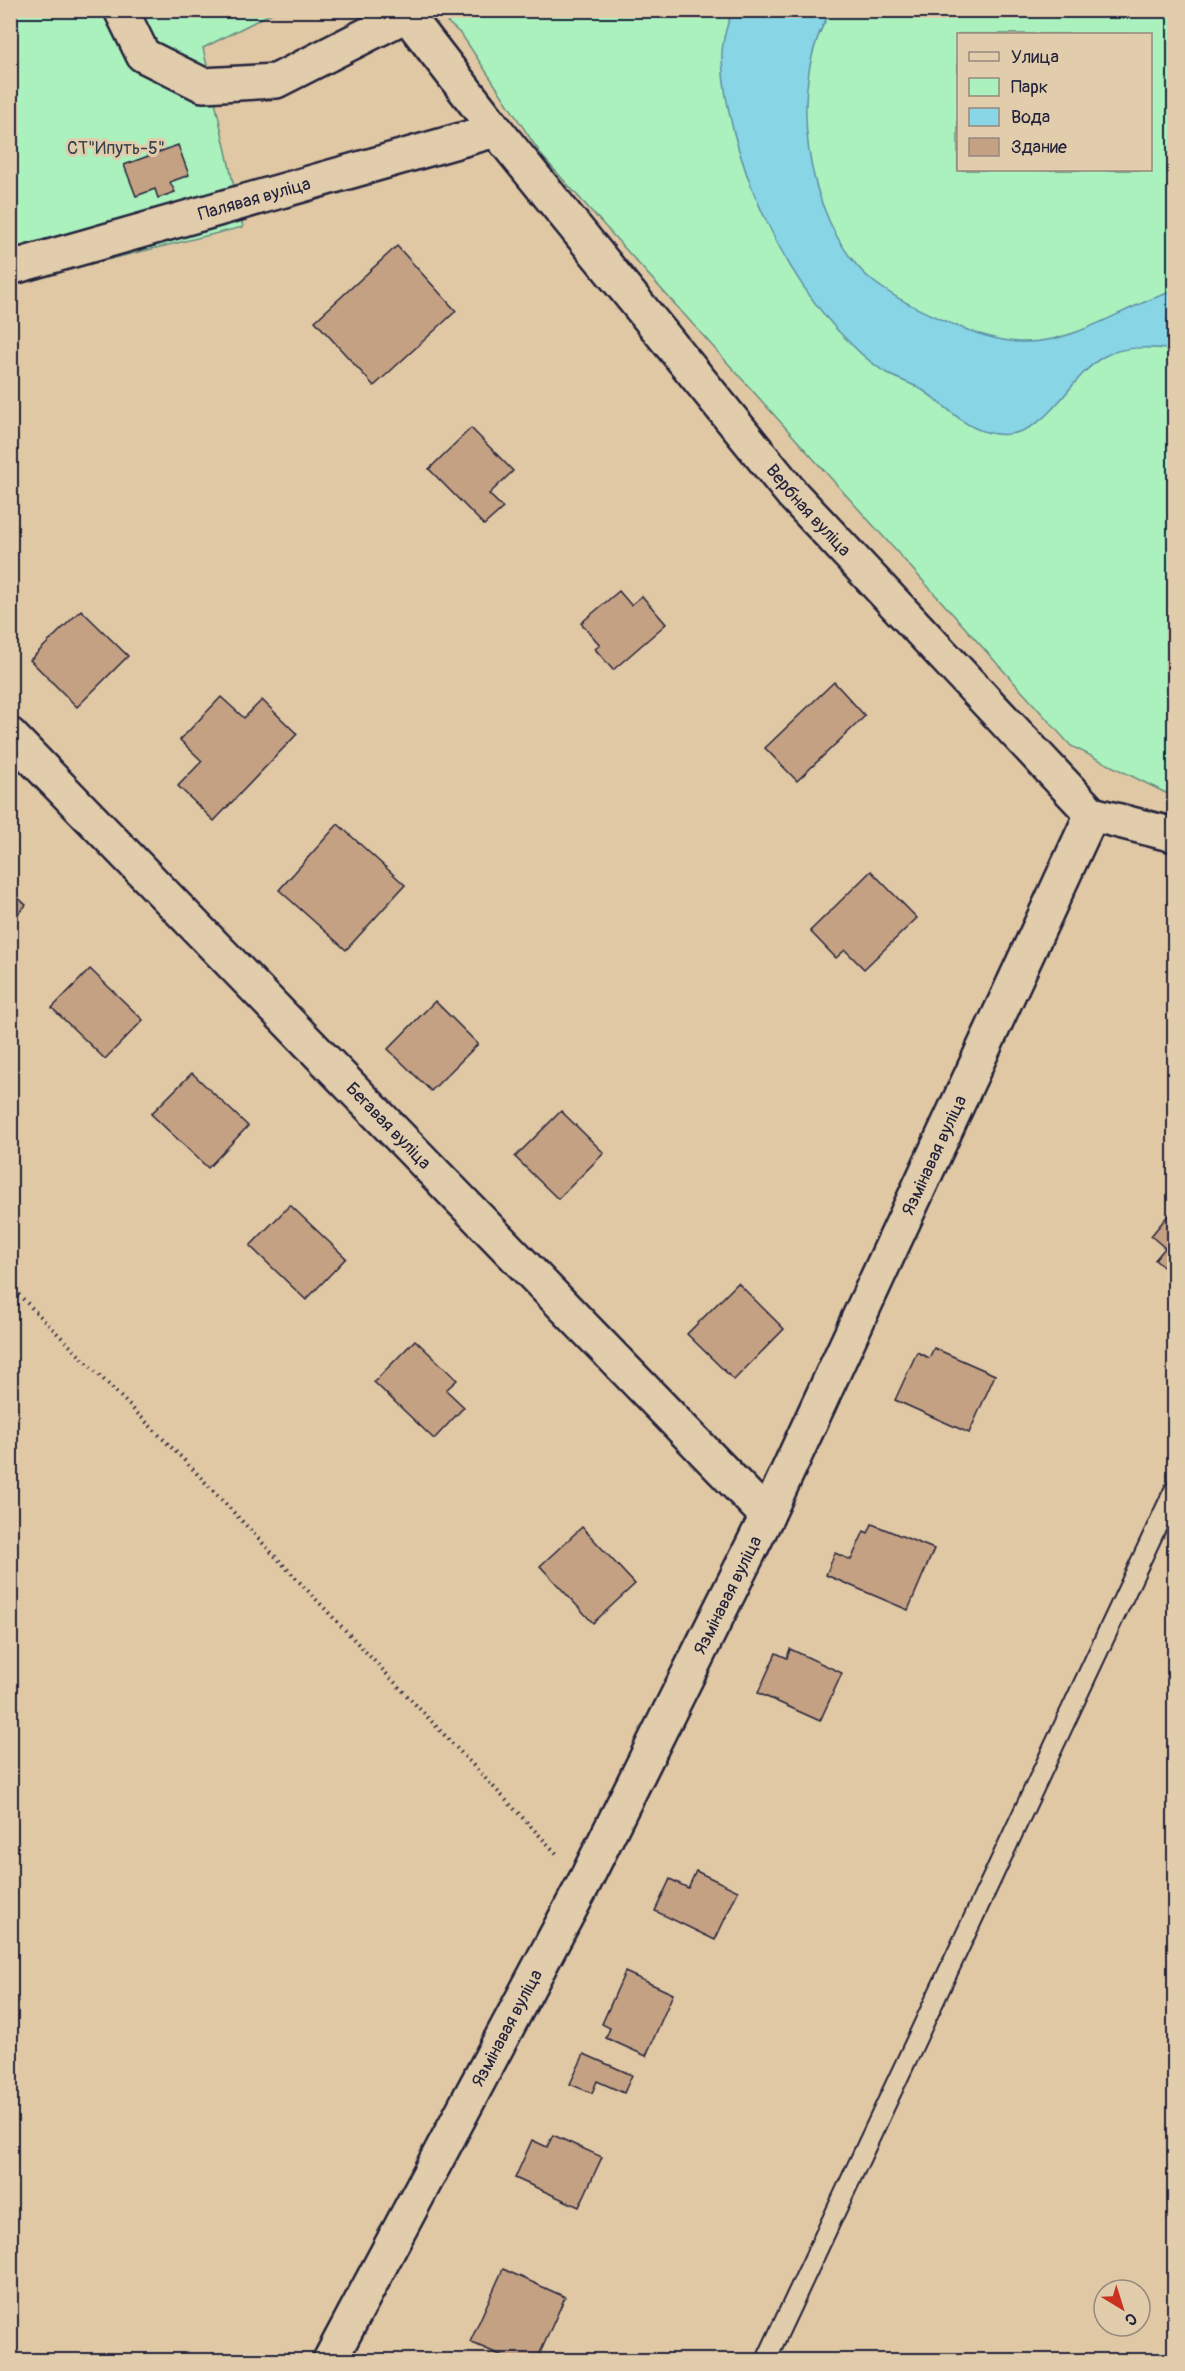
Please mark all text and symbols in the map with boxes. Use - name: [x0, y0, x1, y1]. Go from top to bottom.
- legend: [957, 33, 1152, 171]
- text: Улица: [1011, 46, 1059, 69]
- text: Парк: [1011, 76, 1048, 99]
- text: Вода: [1011, 106, 1050, 129]
- text: Здание: [1011, 136, 1067, 159]
- park label: СТ"Ипуть-5": [67, 137, 165, 160]
- street label: Палявая вуліца: [196, 172, 313, 225]
- street label: Вербная вуліца: [761, 459, 856, 561]
- street label: Бегавая вуліца: [341, 1077, 436, 1174]
- street label: Язмінавая вуліца: [896, 1091, 972, 1219]
- street label: Язмінавая вуліца: [688, 1532, 767, 1659]
- street label: Язмінавая вуліца: [466, 1965, 547, 2091]
- north arrow: [1092, 2278, 1152, 2338]
- text: С: [1120, 2308, 1141, 2330]

